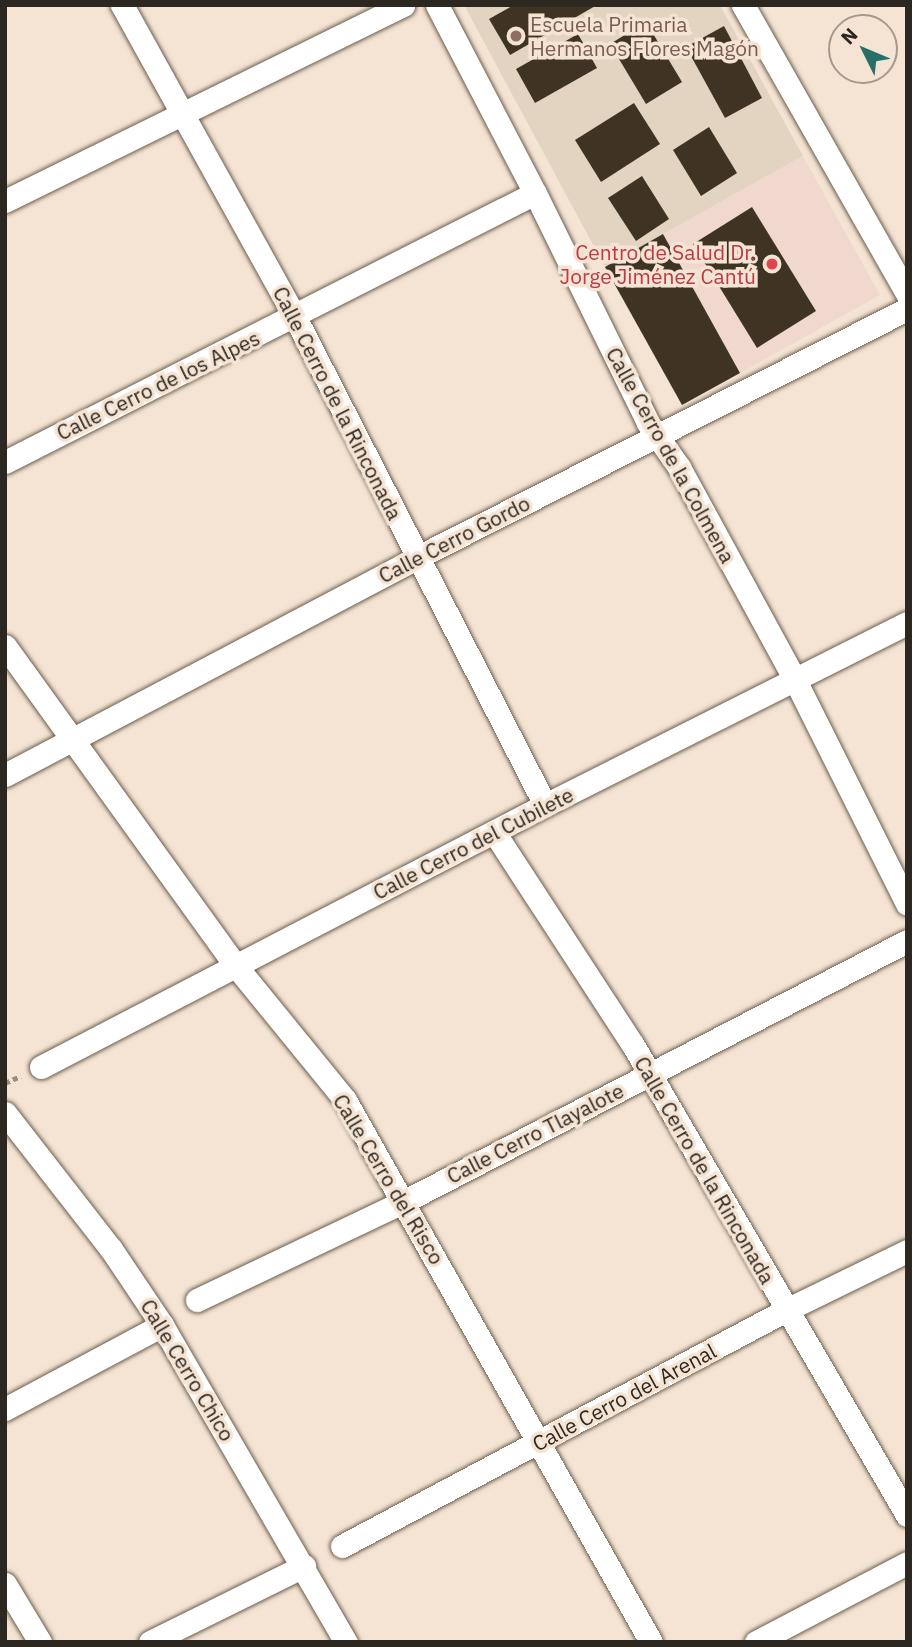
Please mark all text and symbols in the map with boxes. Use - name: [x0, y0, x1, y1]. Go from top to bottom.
- place label: Escuela Primaria Hermanos Flores Magón: [530, 11, 759, 61]
- north arrow: [828, 14, 898, 84]
- text: N: [836, 23, 863, 49]
- marker: Escuela Primaria Hermanos Flores Magón: [508, 28, 524, 44]
- place label: Centro de Salud Dr. Jorge Jiménez Cantú: [560, 239, 756, 289]
- marker: Centro de Salud Dr. Jorge Jiménez Cantú: [762, 254, 782, 274]
- street label: Calle Cerro de la Rinconada: [268, 282, 408, 524]
- street label: Calle Cerro de los Alpes: [52, 325, 264, 445]
- street label: Calle Cerro de la Colmena: [601, 343, 741, 567]
- street label: Calle Cerro Gordo: [374, 490, 534, 588]
- street label: Calle Cerro del Cubilete: [369, 781, 577, 905]
- street label: Calle Cerro de la Rinconada: [629, 1052, 781, 1288]
- street label: Calle Cerro Tlayalote: [442, 1077, 628, 1189]
- street label: Calle Cerro del Risco: [328, 1089, 450, 1269]
- street label: Calle Cerro Chico: [136, 1294, 240, 1446]
- street label: Calle Cerro del Arenal: [528, 1338, 720, 1456]

